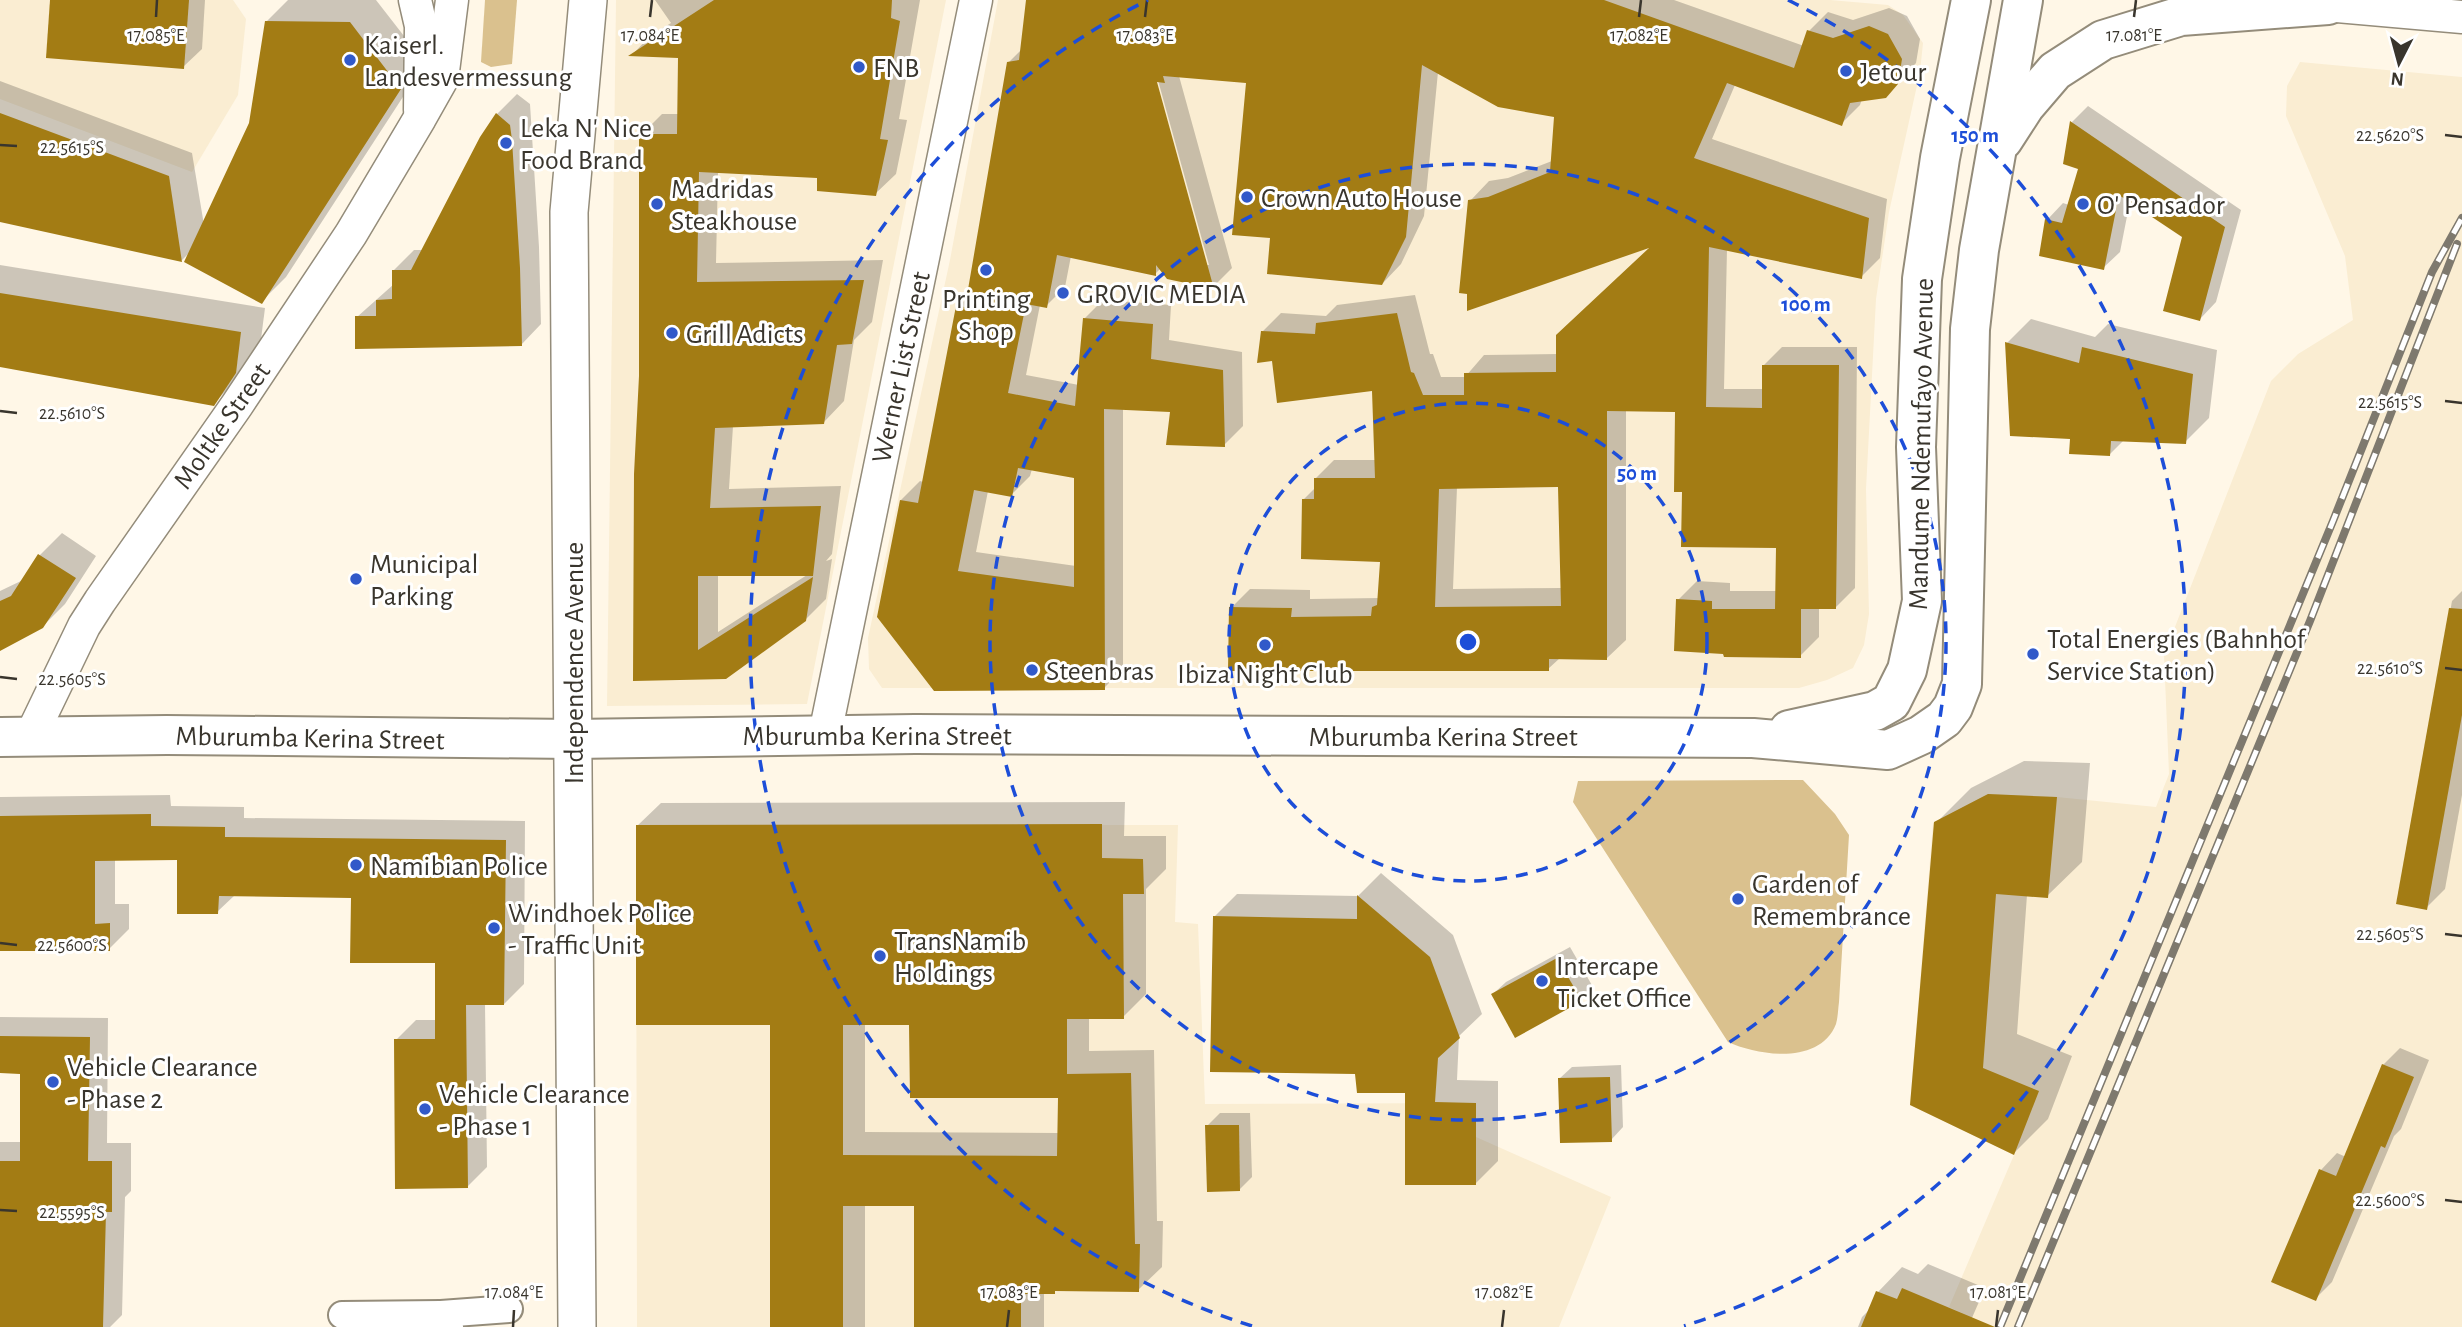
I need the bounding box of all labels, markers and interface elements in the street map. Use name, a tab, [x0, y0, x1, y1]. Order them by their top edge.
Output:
text: 17.085°E	[127, 27, 185, 45]
text: 17.084°E	[621, 27, 680, 45]
text: 17.083°E	[1116, 27, 1174, 45]
text: 17.082°E	[1610, 27, 1668, 45]
text: 17.081°E	[2106, 27, 2162, 45]
north arrow	[2364, 28, 2434, 98]
place label: Kaiserl. Landesvermessung	[364, 32, 572, 92]
marker: Kaiserl. Landesvermessung	[342, 52, 358, 68]
place label: FNB	[873, 55, 919, 83]
marker: FNB	[851, 59, 867, 75]
place label: Jetour	[1860, 59, 1926, 87]
marker: Jetour	[1838, 63, 1854, 79]
text: N	[2390, 68, 2405, 89]
place label: Leka N' Nice Food Brand	[520, 115, 652, 175]
text: 150 m	[1951, 125, 1999, 146]
text: 22.5620°S	[2356, 127, 2424, 145]
marker: Leka N' Nice Food Brand	[498, 135, 514, 151]
text: 22.5615°S	[40, 139, 104, 157]
place label: Madridas Steakhouse	[671, 176, 797, 236]
place label: Crown Auto House	[1261, 185, 1462, 213]
marker: Crown Auto House	[1239, 189, 1255, 205]
place label: O' Pensador	[2097, 192, 2225, 220]
marker: Madridas Steakhouse	[649, 196, 665, 212]
marker: O' Pensador	[2075, 196, 2091, 212]
marker: Printing Shop	[978, 262, 994, 278]
street label: Werner List Street	[868, 269, 936, 466]
street label: Mandume Ndemufayo Avenue	[1905, 278, 1939, 610]
place label: GROVIC MEDIA	[1077, 281, 1246, 309]
marker: GROVIC MEDIA	[1055, 285, 1071, 301]
place label: Printing Shop	[942, 286, 1030, 346]
text: 100 m	[1781, 294, 1831, 315]
place label: Grill Adicts	[686, 321, 804, 349]
marker: Grill Adicts	[664, 325, 680, 341]
street label: Moltke Street	[169, 358, 276, 494]
text: 22.5615°S	[2358, 394, 2422, 412]
text: 22.5610°S	[39, 405, 105, 423]
text: 50 m	[1617, 463, 1657, 484]
street label: Independence Avenue	[561, 542, 589, 784]
place label: Municipal Parking	[370, 551, 478, 611]
marker: Municipal Parking	[348, 571, 364, 587]
place label: Total Energies (Bahnhof Service Station)	[2047, 626, 2306, 686]
centre of rings	[1456, 630, 1480, 654]
marker: Ibiza Night Club	[1257, 637, 1273, 653]
marker: Total Energies (Bahnhof Service Station)	[2025, 646, 2041, 662]
place label: Steenbras	[1046, 658, 1154, 686]
text: 22.5610°S	[2357, 660, 2423, 678]
place label: Ibiza Night Club	[1177, 661, 1353, 689]
marker: Steenbras	[1024, 662, 1040, 678]
text: 22.5605°S	[38, 671, 106, 689]
street label: Mburumba Kerina Street	[175, 723, 445, 755]
street label: Mburumba Kerina Street	[742, 723, 1012, 751]
street label: Mburumba Kerina Street	[1308, 724, 1578, 752]
place label: Namibian Police	[370, 853, 548, 881]
marker: Namibian Police	[348, 857, 364, 873]
place label: Garden of Remembrance	[1752, 871, 1911, 931]
marker: Garden of Remembrance	[1730, 891, 1746, 907]
place label: Windhoek Police - Traffic Unit	[508, 900, 692, 960]
marker: Windhoek Police - Traffic Unit	[486, 920, 502, 936]
text: 22.5605°S	[2356, 926, 2424, 944]
place label: TransNamib Holdings	[894, 928, 1026, 988]
text: 22.5600°S	[37, 937, 107, 955]
marker: TransNamib Holdings	[872, 948, 888, 964]
place label: Intercape Ticket Office	[1556, 953, 1692, 1013]
marker: Intercape Ticket Office	[1534, 973, 1550, 989]
place label: Vehicle Clearance - Phase 2	[67, 1054, 258, 1114]
marker: Vehicle Clearance - Phase 2	[45, 1074, 61, 1090]
place label: Vehicle Clearance - Phase 1	[439, 1081, 630, 1141]
marker: Vehicle Clearance - Phase 1	[417, 1101, 433, 1117]
text: 22.5600°S	[2355, 1192, 2425, 1210]
text: 22.5595°S	[39, 1204, 105, 1222]
text: 17.084°E	[485, 1284, 544, 1302]
text: 17.083°E	[980, 1284, 1038, 1302]
text: 17.082°E	[1475, 1284, 1533, 1302]
text: 17.081°E	[1970, 1284, 2026, 1302]

